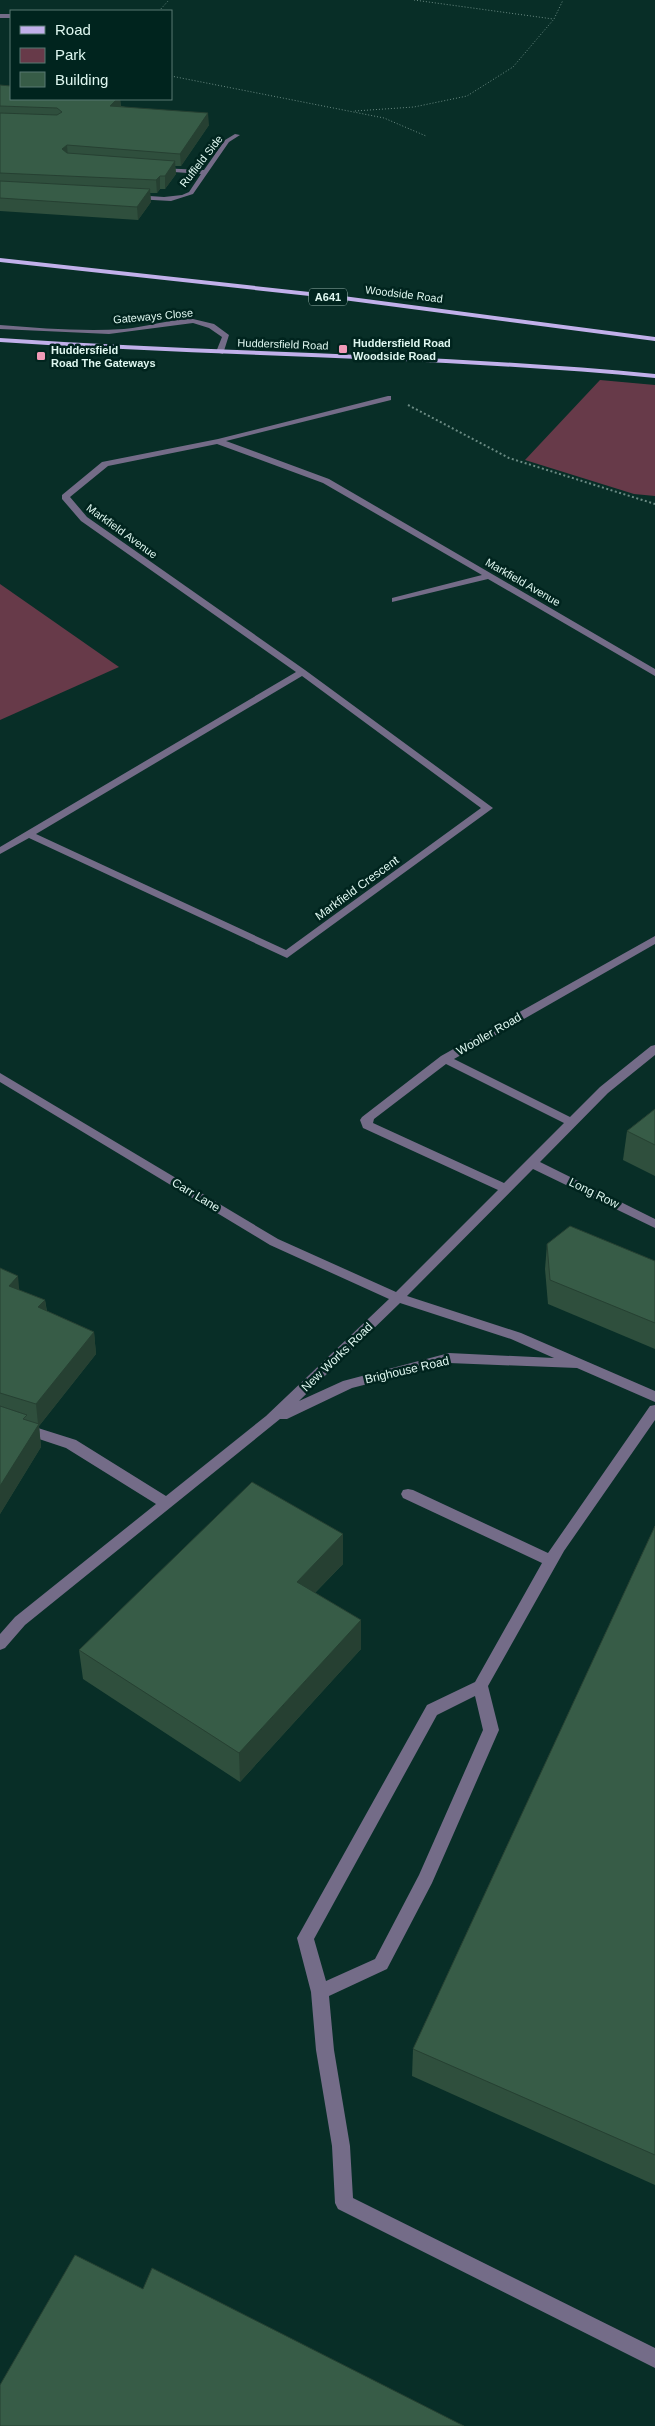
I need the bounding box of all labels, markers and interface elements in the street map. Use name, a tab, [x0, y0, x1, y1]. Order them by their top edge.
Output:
legend	[10, 10, 172, 100]
text: Road	[55, 21, 91, 38]
text: Park	[55, 46, 86, 63]
text: Building	[55, 71, 108, 88]
street label: Ruffield Side	[177, 133, 225, 189]
street label: Woodside Road	[365, 283, 443, 305]
road number: A641	[309, 288, 347, 306]
street label: Gateways Close	[113, 307, 193, 325]
street label: Huddersfield Road	[237, 336, 329, 352]
place label: Huddersfield Road Woodside Road	[353, 337, 451, 362]
marker: Huddersfield Road Woodside Road	[337, 343, 349, 355]
place label: Huddersfield Road The Gateways	[51, 344, 156, 369]
marker: Huddersfield Road The Gateways	[35, 350, 47, 362]
street label: Markfield Avenue	[84, 501, 160, 561]
street label: Markfield Avenue	[484, 556, 562, 608]
street label: Markfield Crescent	[312, 853, 402, 923]
street label: Wooller Road	[454, 1010, 524, 1058]
street label: Carr Lane	[170, 1175, 223, 1215]
street label: Long Row	[567, 1175, 622, 1211]
street label: New Works Road	[299, 1320, 375, 1394]
street label: Brighouse Road	[363, 1353, 451, 1387]

